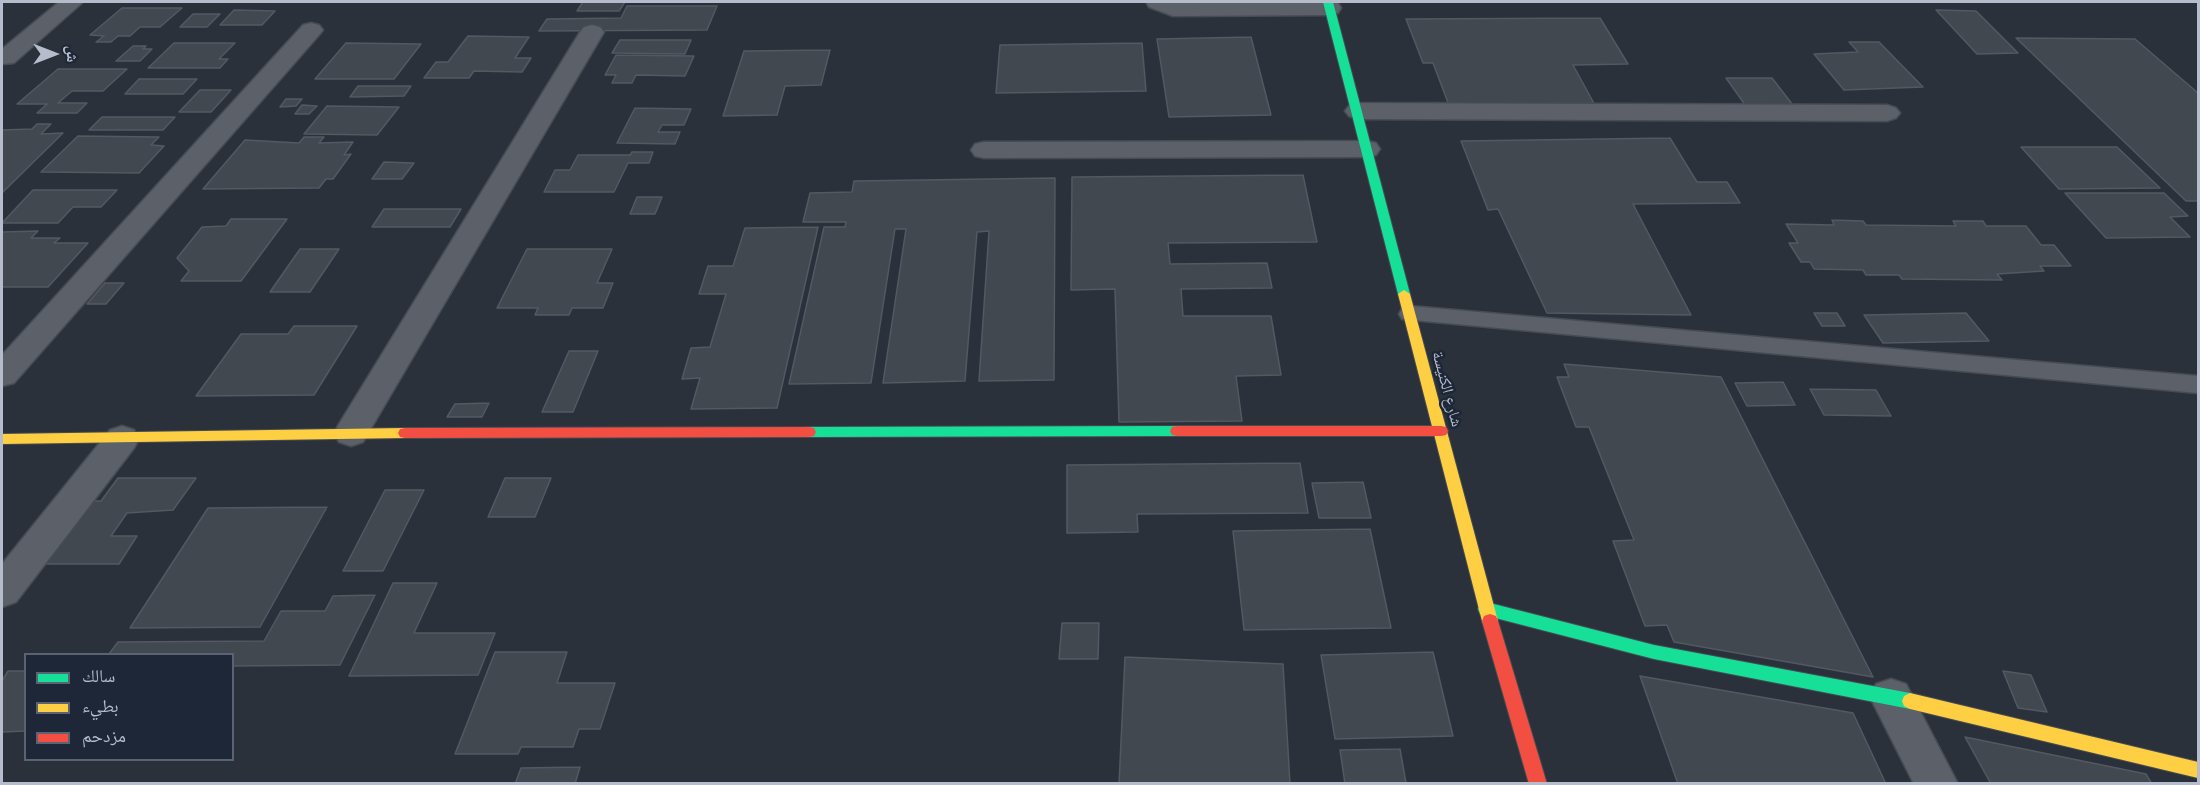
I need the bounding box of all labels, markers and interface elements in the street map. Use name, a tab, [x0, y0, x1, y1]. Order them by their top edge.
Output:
north arrow	[24, 24, 84, 84]
text: ش	[63, 46, 82, 62]
street label: شارع الكنيسة	[1428, 349, 1466, 429]
legend	[24, 653, 234, 761]
text: سالك	[82, 665, 115, 686]
text: بطيء	[82, 695, 119, 716]
text: مزدحم	[82, 725, 126, 746]

